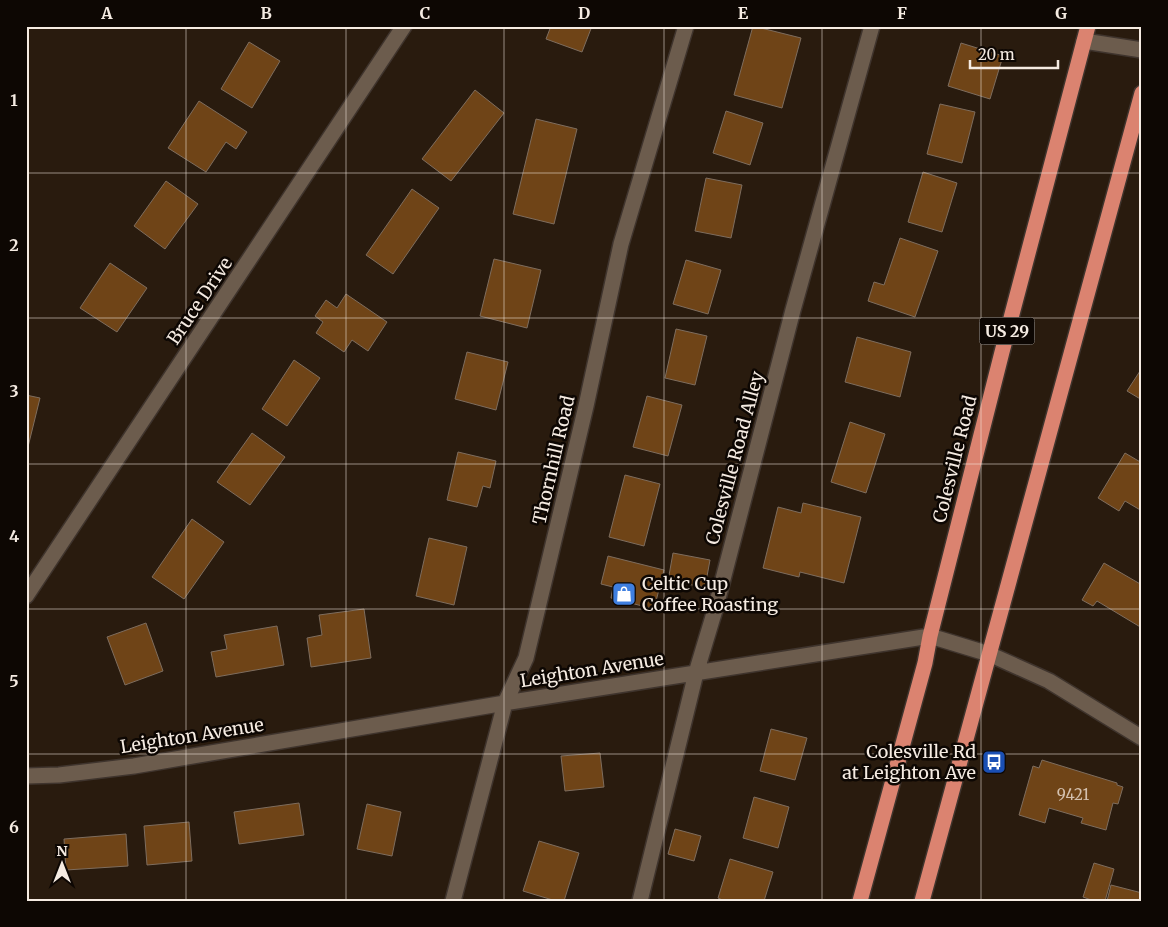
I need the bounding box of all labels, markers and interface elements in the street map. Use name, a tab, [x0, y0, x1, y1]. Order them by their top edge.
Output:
text: A	[100, 3, 113, 23]
text: B	[260, 3, 272, 23]
text: C	[420, 3, 430, 23]
text: D	[578, 3, 590, 23]
text: E	[738, 3, 749, 23]
text: F	[897, 3, 907, 23]
text: G	[1055, 3, 1067, 23]
scale bar	[970, 38, 1058, 70]
text: 20 m	[978, 45, 1015, 64]
text: 1	[10, 90, 18, 110]
text: 2	[9, 235, 19, 255]
street label: Bruce Drive	[162, 253, 237, 349]
road number: US 29	[980, 318, 1034, 344]
street label: Colesville Road Alley	[700, 368, 769, 547]
text: 3	[9, 381, 19, 401]
street label: Thornhill Road	[527, 393, 580, 527]
street label: Colesville Road	[928, 393, 981, 525]
text: 4	[9, 526, 19, 546]
place label: Celtic Cup Coffee Roasting	[642, 572, 778, 616]
shop icon: Celtic Cup Coffee Roasting	[611, 581, 637, 607]
street label: Leighton Avenue	[518, 647, 665, 692]
text: 5	[9, 671, 19, 691]
street label: Leighton Avenue	[118, 713, 265, 758]
place label: Colesville Rd at Leighton Ave	[842, 740, 976, 784]
bus stop icon: Colesville Rd at Leighton Ave	[981, 749, 1007, 775]
house number: 9421	[1057, 785, 1089, 804]
text: 6	[9, 817, 19, 837]
north arrow	[38, 840, 88, 890]
text: N	[56, 842, 68, 860]

